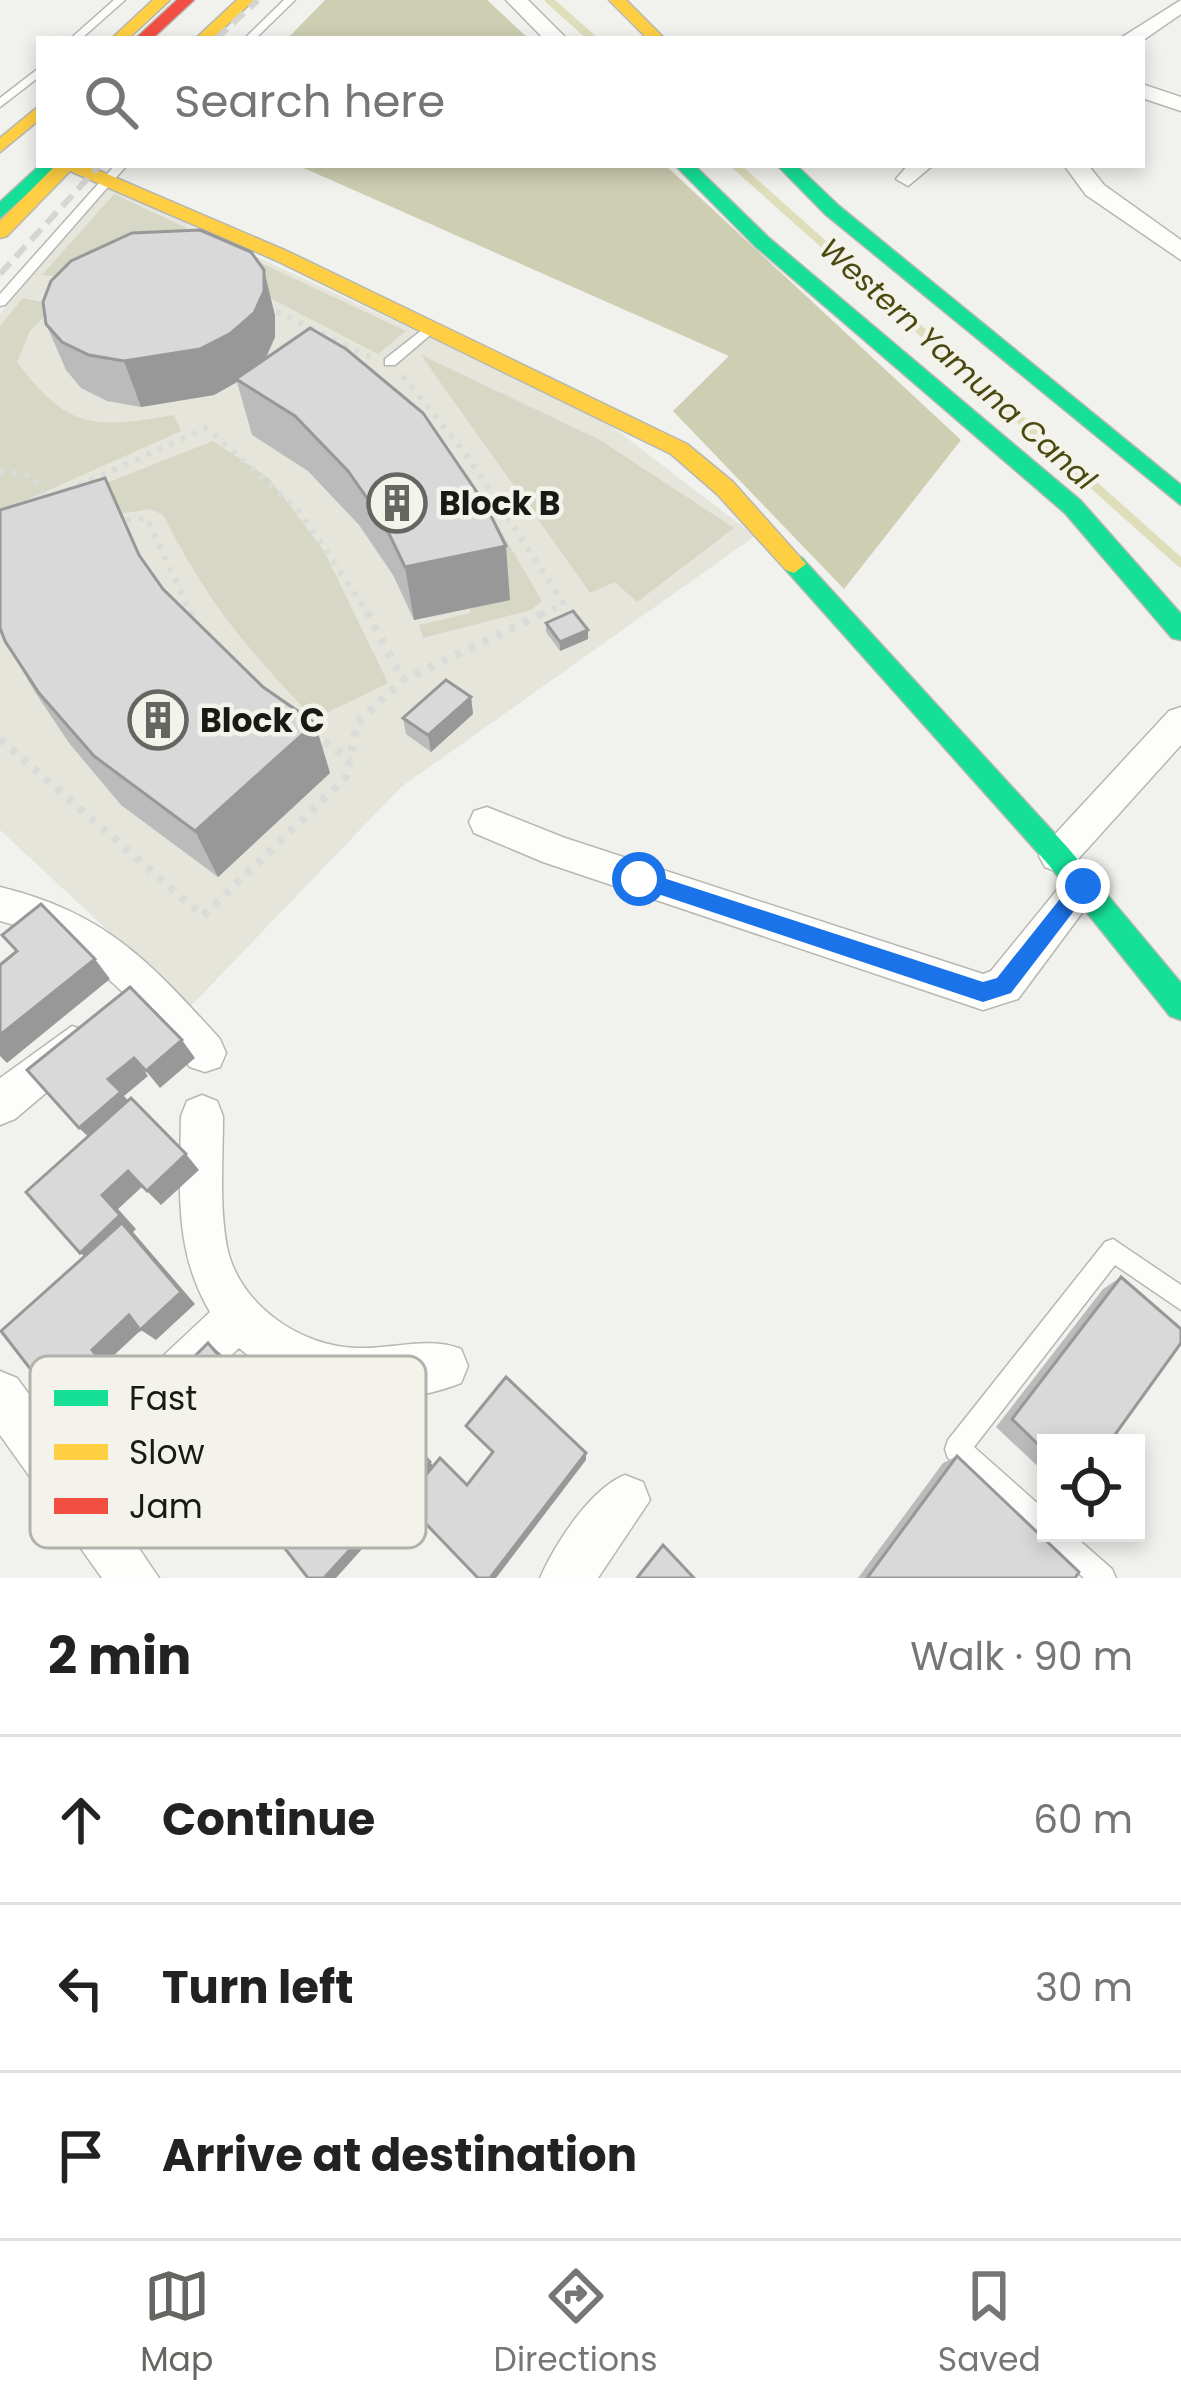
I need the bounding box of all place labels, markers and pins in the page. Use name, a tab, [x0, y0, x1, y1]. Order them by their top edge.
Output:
building icon: Block B	[366, 472, 428, 534]
place label: Block B	[439, 480, 561, 527]
building icon: Block C	[127, 689, 189, 751]
place label: Block C	[200, 697, 325, 744]

